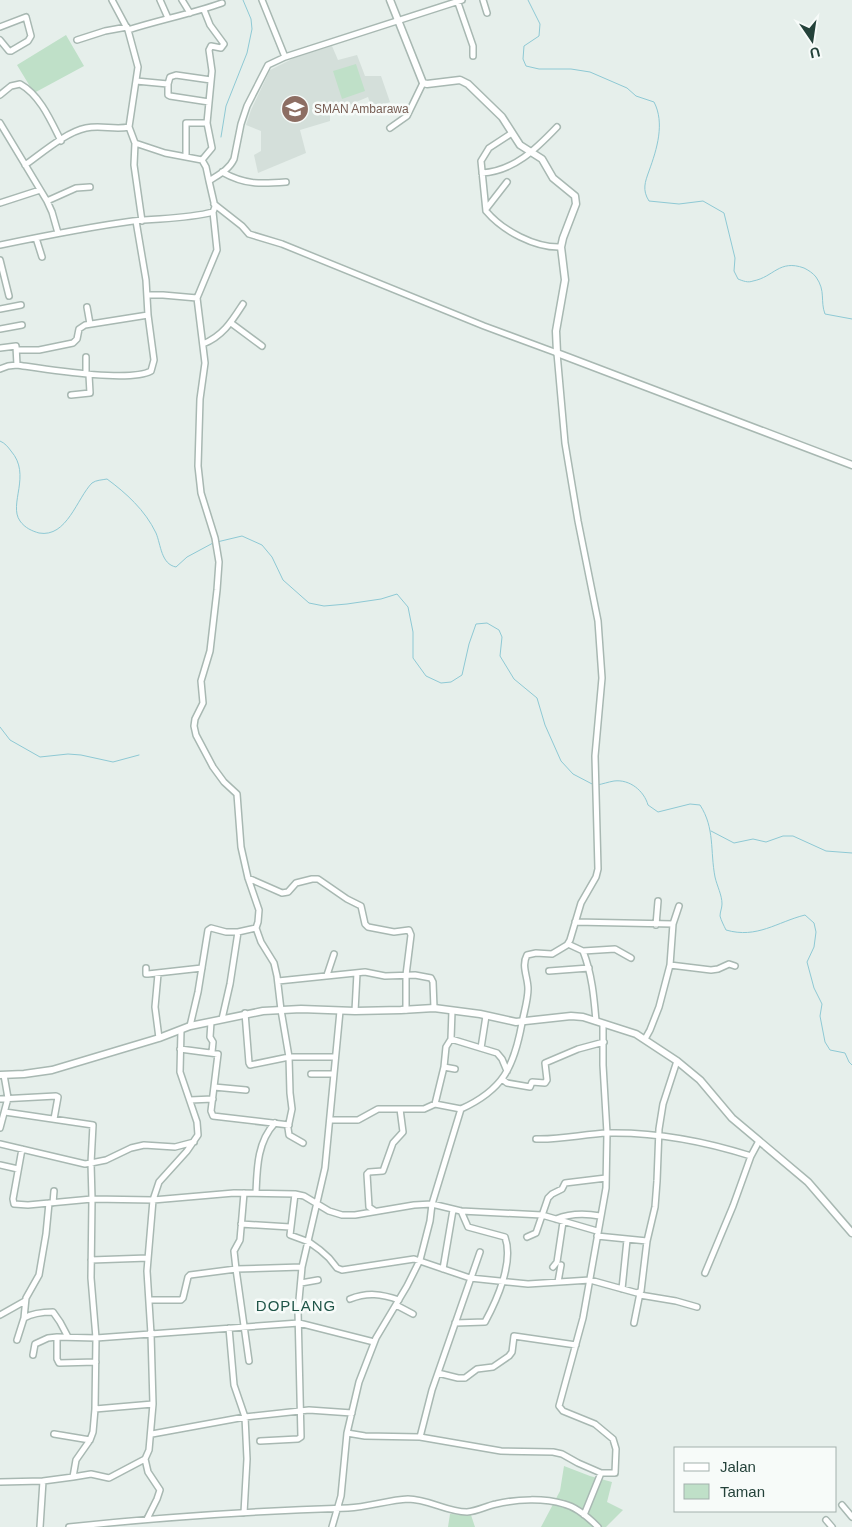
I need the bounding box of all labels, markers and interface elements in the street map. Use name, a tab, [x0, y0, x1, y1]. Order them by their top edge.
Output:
north arrow	[787, 15, 837, 65]
text: U	[808, 44, 822, 62]
school or university icon: SMAN Ambarawa	[280, 94, 310, 124]
place label: SMAN Ambarawa	[314, 102, 409, 116]
district label: DOPLANG	[256, 1297, 336, 1314]
legend	[674, 1447, 837, 1512]
text: Jalan	[720, 1458, 756, 1475]
text: Taman	[720, 1483, 765, 1500]

